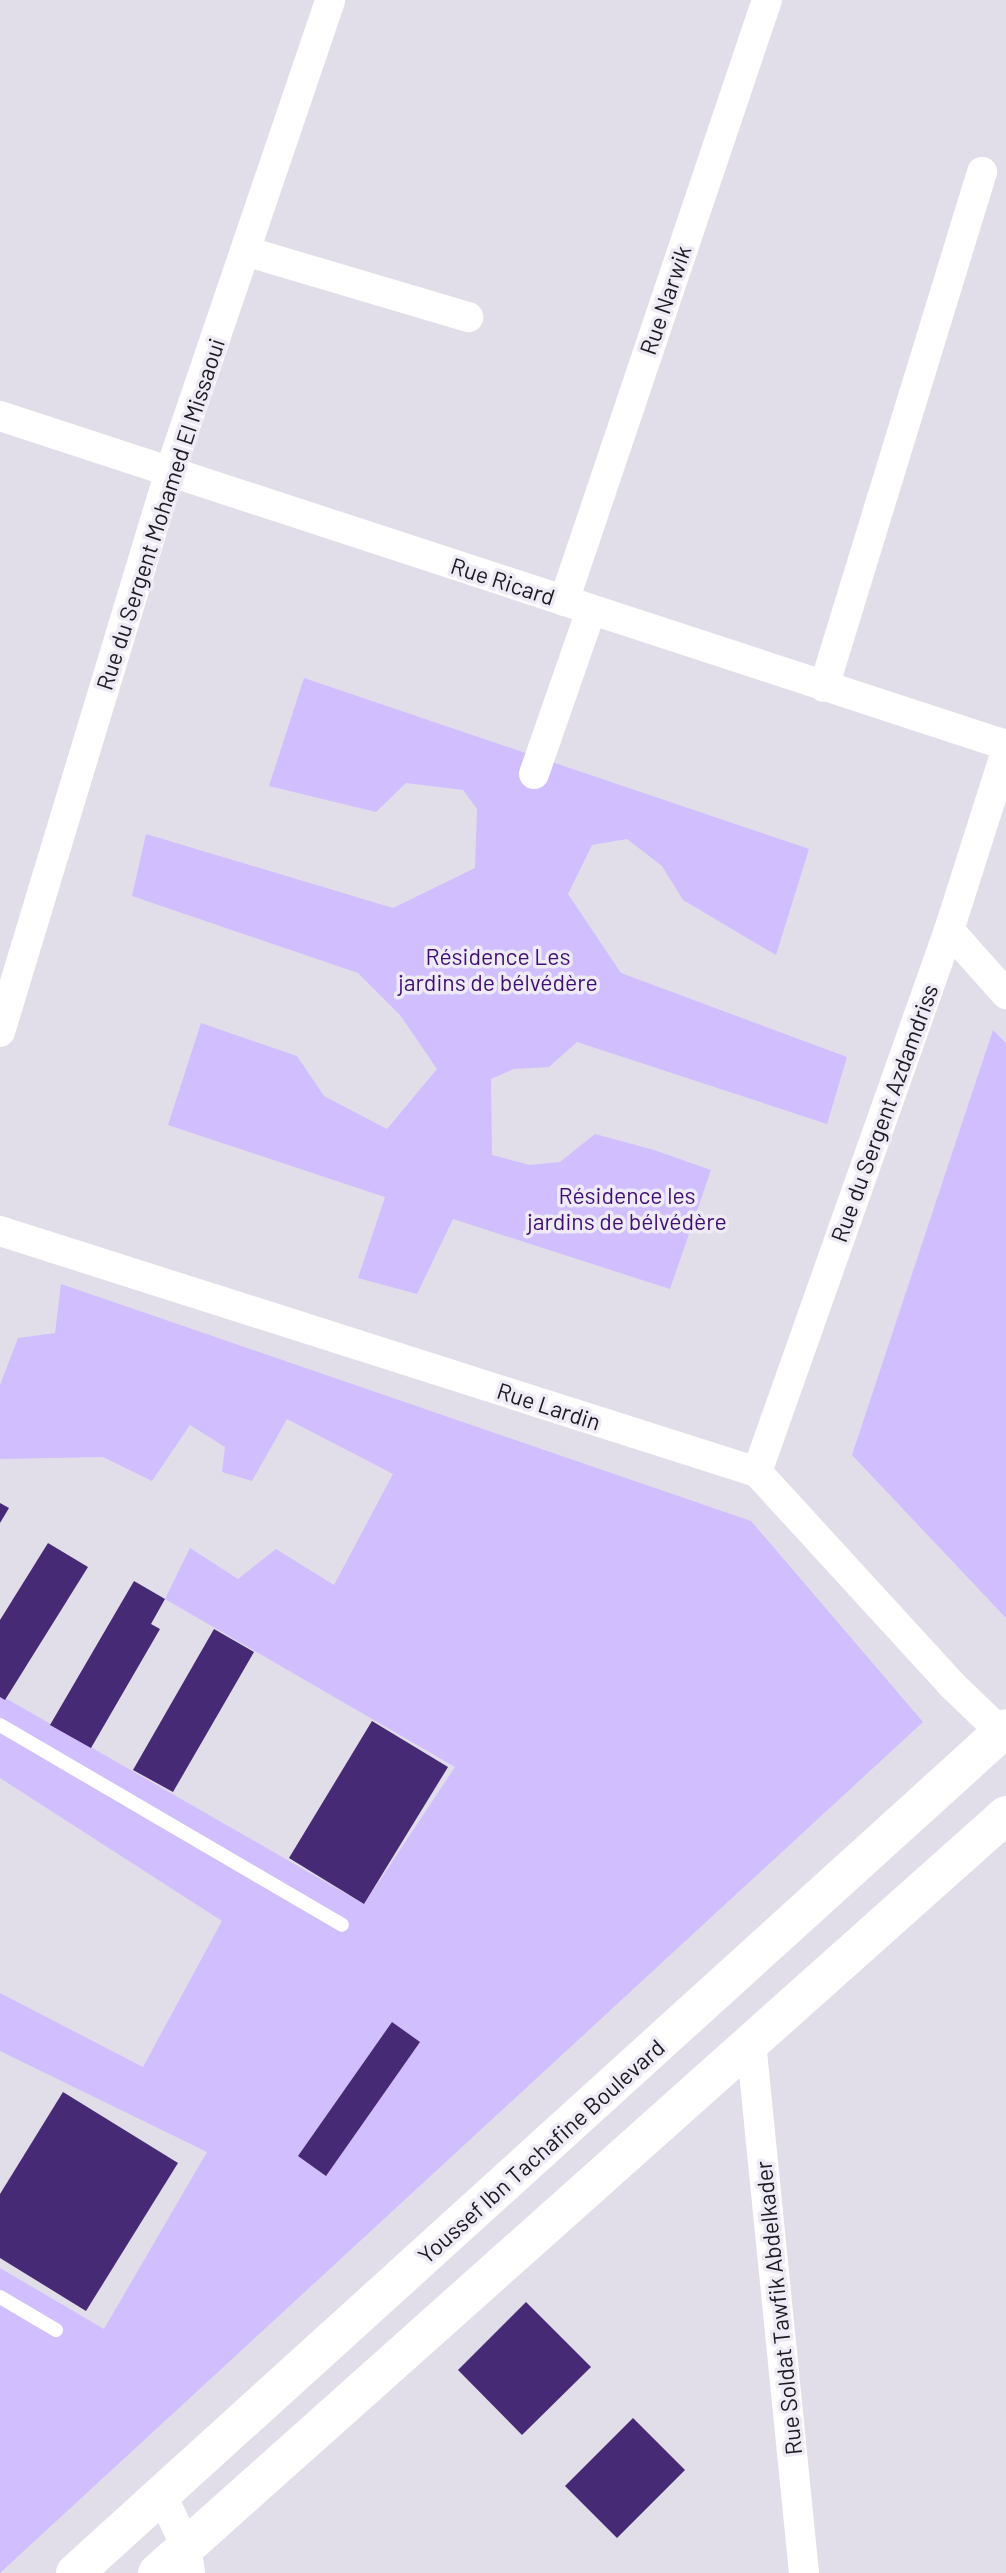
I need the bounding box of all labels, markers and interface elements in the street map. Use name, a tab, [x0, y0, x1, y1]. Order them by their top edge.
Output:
street label: Rue Narwik	[633, 242, 697, 358]
street label: Rue du Sergent Mohamed El Missaoui	[90, 335, 230, 693]
street label: Rue Ricard	[448, 551, 558, 611]
park label: Résidence Les jardins de bélvédère	[398, 942, 598, 996]
street label: Rue du Sergent Azdamdriss	[824, 980, 944, 1246]
park label: Résidence les jardins de bélvédère	[527, 1181, 727, 1235]
street label: Rue Lardin	[494, 1376, 604, 1436]
street label: Youssef Ibn Tachafine Boulevard	[412, 2033, 670, 2269]
street label: Rue Soldat Tawfik Abdelkader	[749, 2160, 807, 2456]

